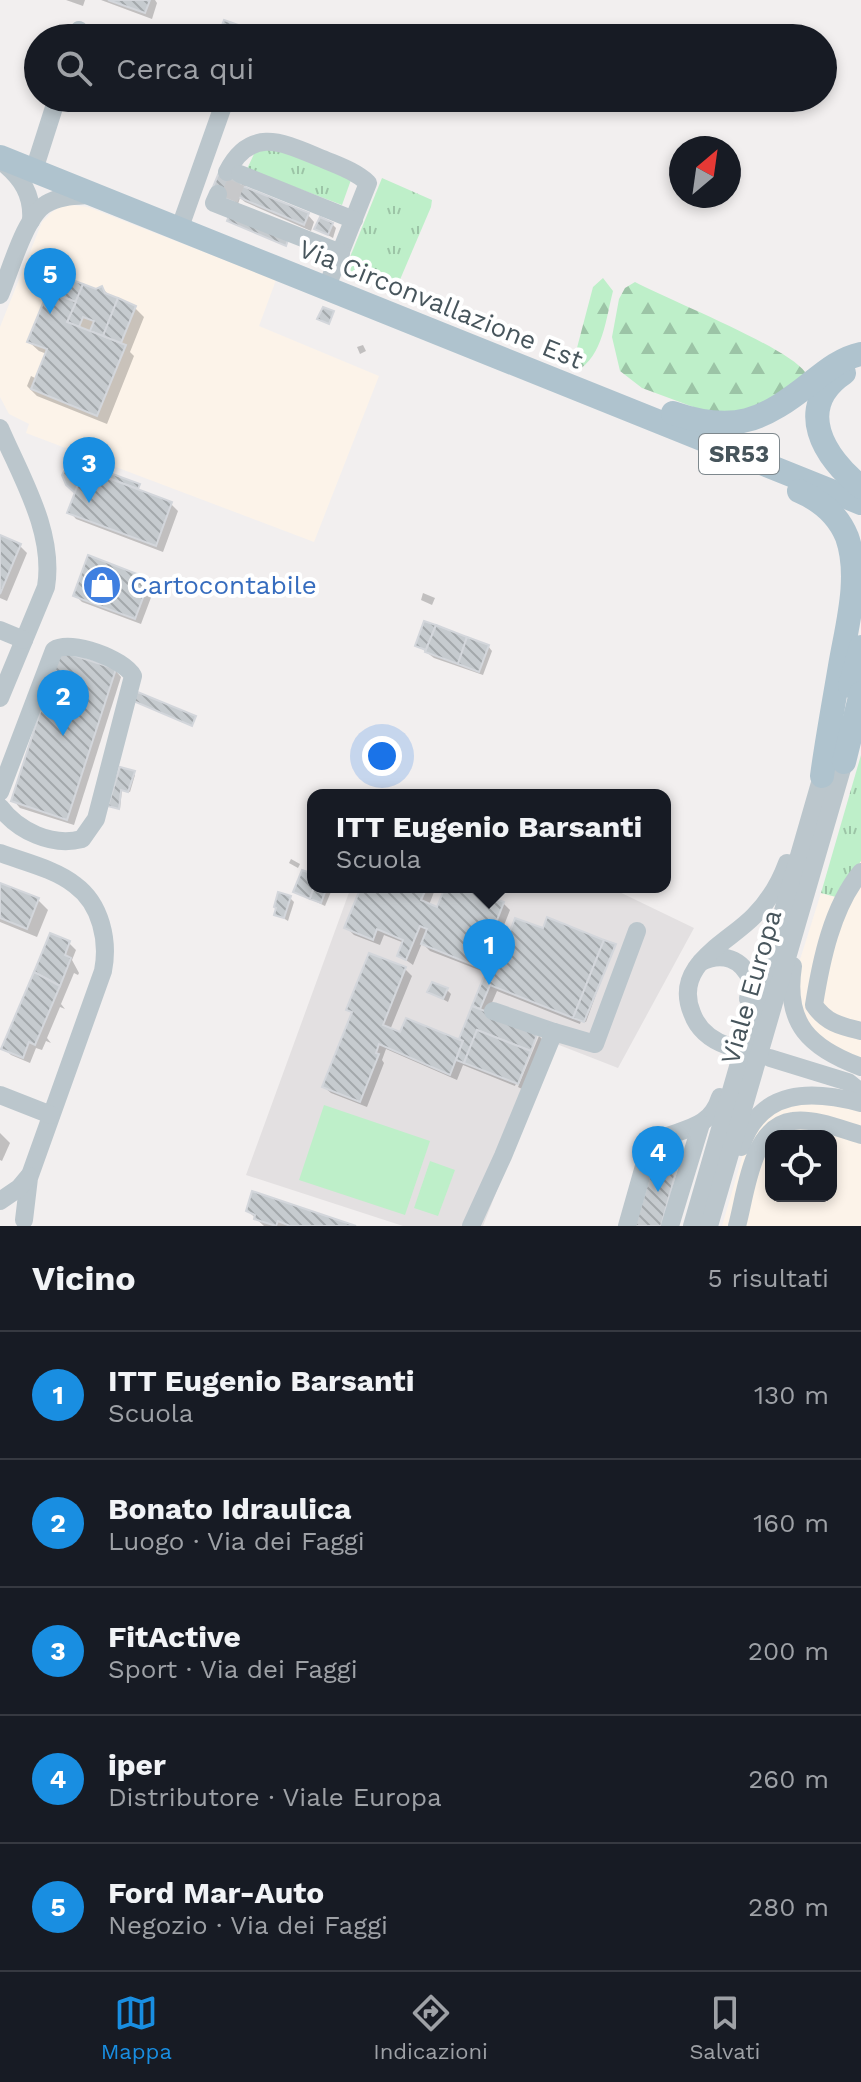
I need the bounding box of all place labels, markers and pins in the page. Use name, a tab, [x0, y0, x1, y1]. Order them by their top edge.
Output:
pin: 5	[24, 248, 76, 314]
pin: 3	[63, 437, 115, 503]
shop icon: Cartocontabile	[81, 564, 123, 606]
place label: Cartocontabile	[130, 570, 317, 600]
pin: 2	[37, 670, 89, 736]
pin: 1	[463, 919, 515, 985]
pin: 4	[632, 1126, 684, 1192]

